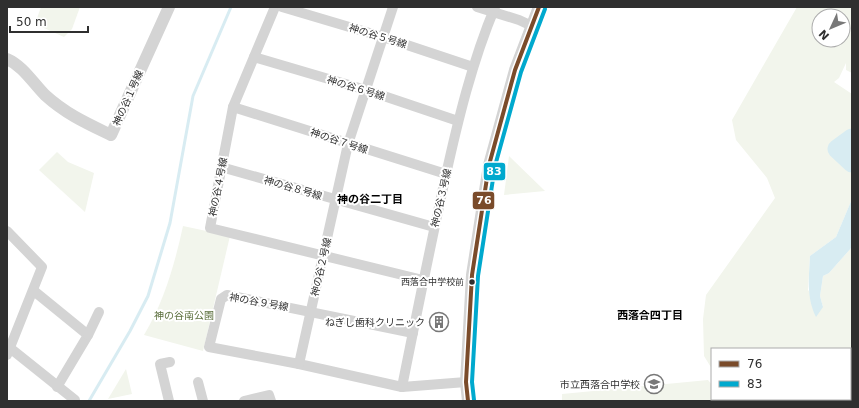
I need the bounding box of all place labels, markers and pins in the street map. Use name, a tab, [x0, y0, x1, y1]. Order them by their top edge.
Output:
place label: 西落合中学校前	[401, 277, 464, 287]
marker: 西落合中学校前	[467, 277, 477, 287]
building icon: ねぎし歯科クリニック	[428, 311, 450, 333]
place label: ねぎし歯科クリニック	[325, 317, 425, 328]
school or university icon: 市立西落合中学校	[643, 373, 665, 395]
place label: 市立西落合中学校	[560, 379, 640, 390]

